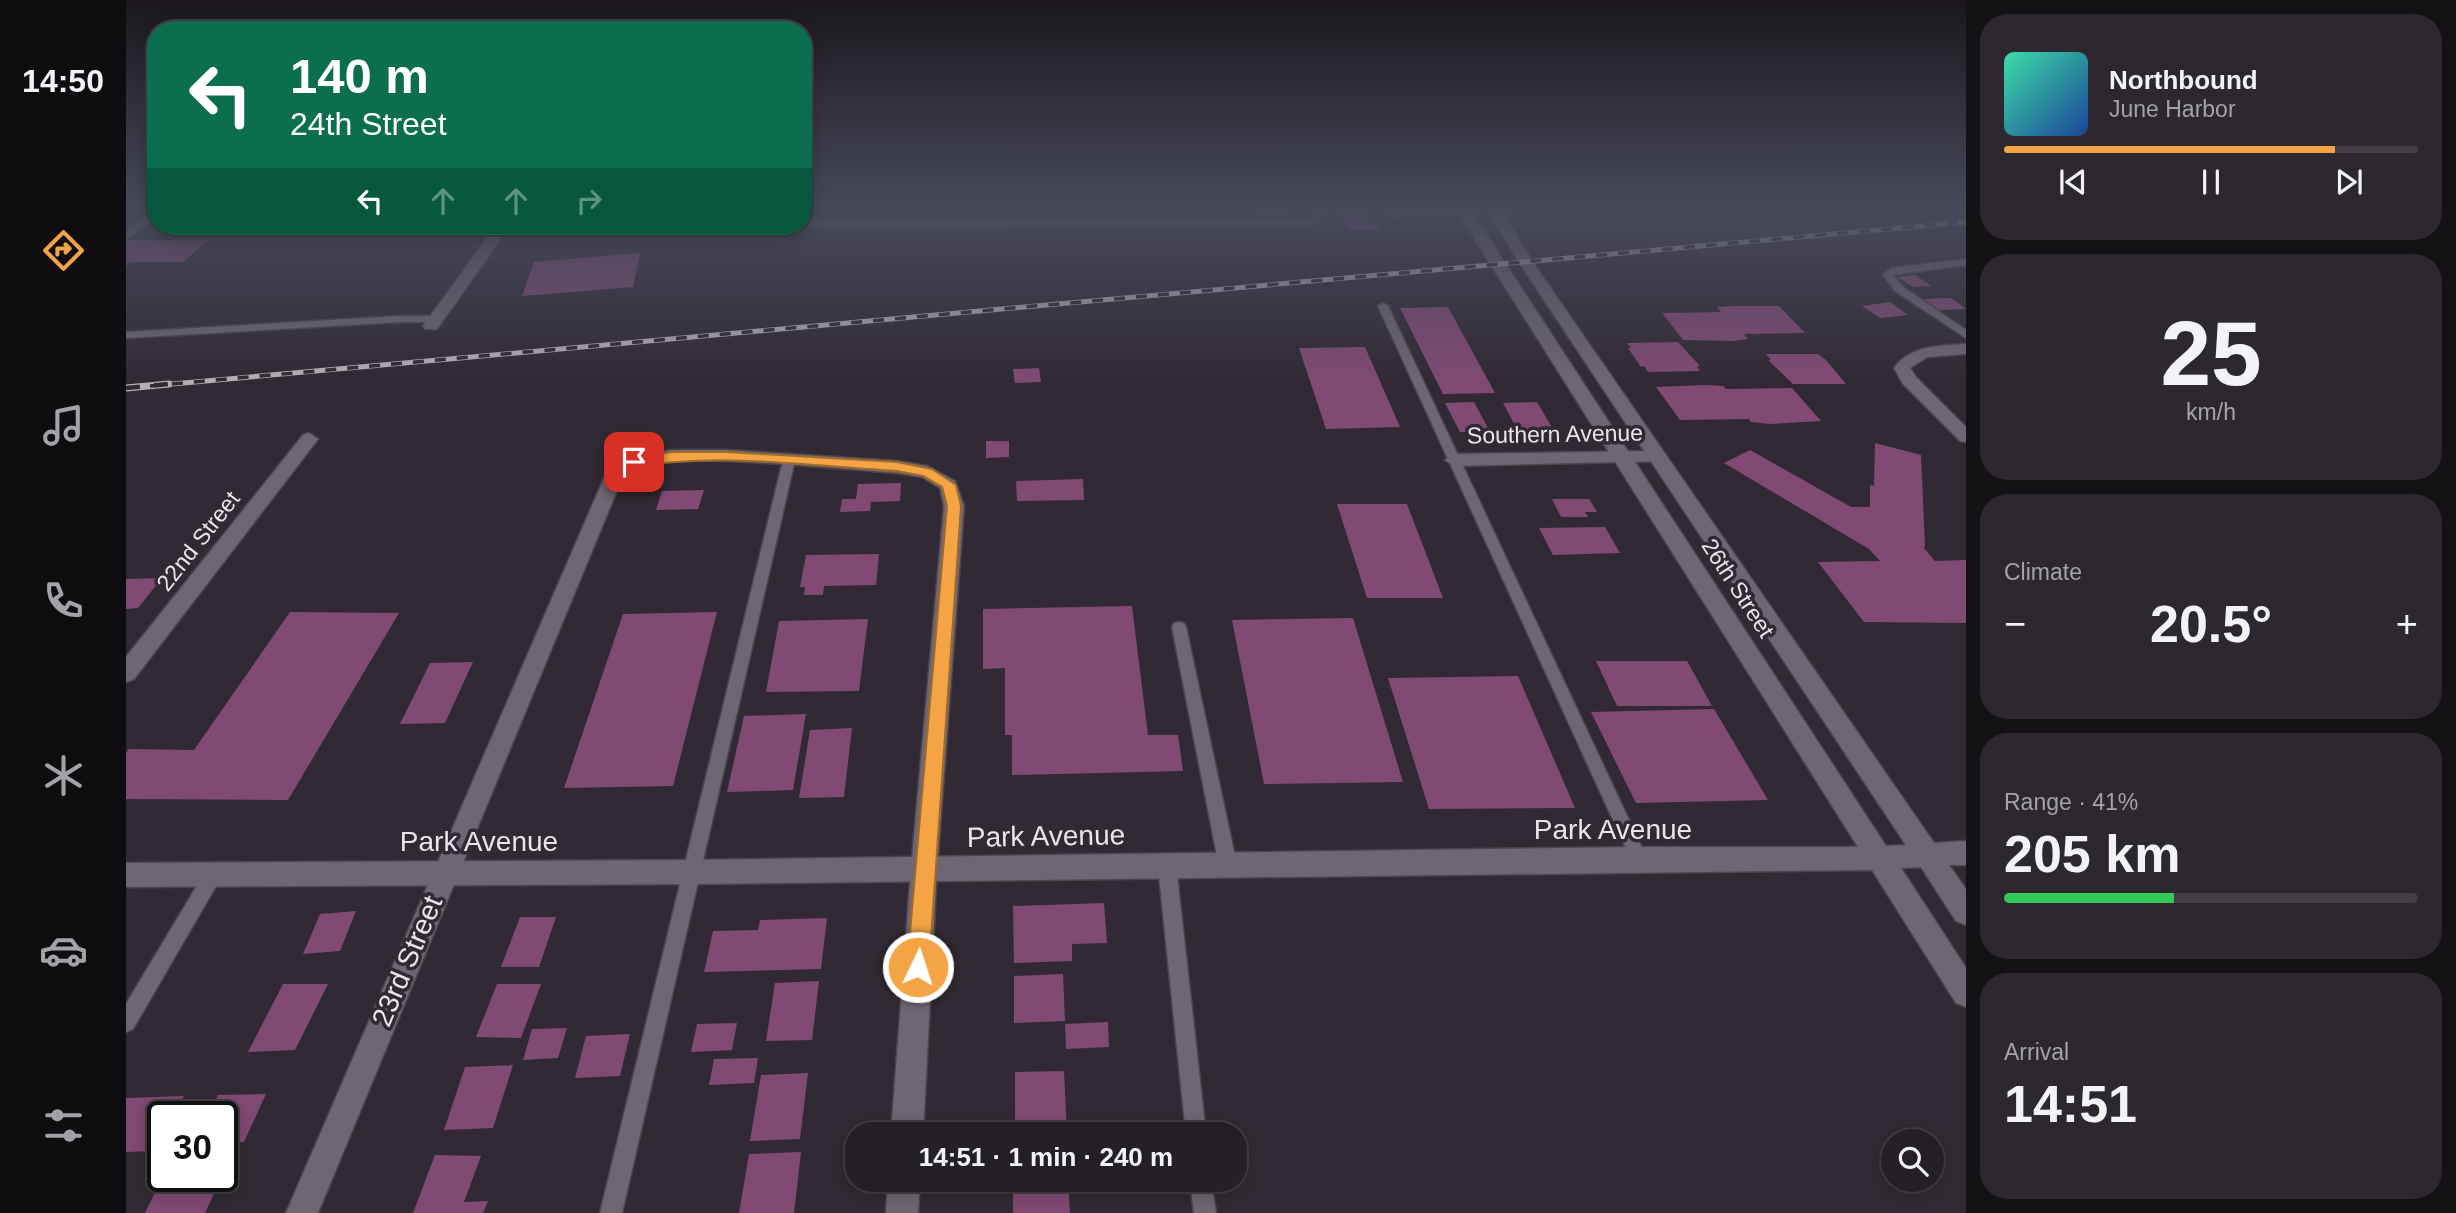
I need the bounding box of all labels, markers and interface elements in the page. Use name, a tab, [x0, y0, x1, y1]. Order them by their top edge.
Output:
icon: left	[175, 49, 266, 140]
text: 140 m	[290, 49, 429, 103]
text: 14:50	[22, 63, 104, 99]
text: Northbound	[2109, 65, 2258, 95]
text: June Harbor	[2109, 96, 2236, 122]
text: 24th Street	[290, 106, 447, 142]
icon: previous	[2054, 163, 2092, 201]
icon: pause	[2192, 163, 2230, 201]
icon: next	[2330, 163, 2368, 201]
icon: left	[351, 182, 389, 220]
icon: ahead	[424, 182, 462, 220]
icon: ahead	[497, 182, 535, 220]
icon: right	[570, 182, 608, 220]
icon: directions	[39, 226, 88, 275]
text: 25	[2160, 303, 2262, 404]
text: km/h	[2186, 399, 2236, 425]
icon: music	[39, 401, 88, 450]
street label: Southern Avenue	[1467, 419, 1643, 449]
pin	[604, 432, 664, 492]
icon: arrive	[615, 443, 653, 481]
street label: 22nd Street	[151, 486, 245, 596]
street label: 26th Street	[1696, 534, 1780, 643]
text: Climate	[2004, 559, 2082, 585]
icon: phone	[39, 576, 88, 625]
text: 20.5°	[2150, 595, 2272, 653]
text: −	[2004, 603, 2026, 645]
text: +	[2396, 603, 2418, 645]
icon: climate	[39, 751, 88, 800]
text: Range · 41%	[2004, 789, 2138, 815]
street label: Park Avenue	[1534, 814, 1692, 845]
street label: Park Avenue	[967, 819, 1125, 853]
text: 205 km	[2004, 825, 2180, 883]
street label: Park Avenue	[400, 826, 558, 857]
street label: 23rd Street	[366, 891, 448, 1031]
icon: car	[39, 926, 88, 975]
position arrow	[881, 930, 955, 1004]
text: Arrival	[2004, 1039, 2069, 1065]
text: 14:51	[2004, 1075, 2137, 1133]
icon: filters	[39, 1101, 88, 1150]
speed limit sign: 30	[147, 1101, 238, 1192]
map controls	[1881, 1129, 1944, 1192]
button: search	[1881, 1129, 1944, 1192]
text: 14:51 · 1 min · 240 m	[919, 1142, 1173, 1172]

